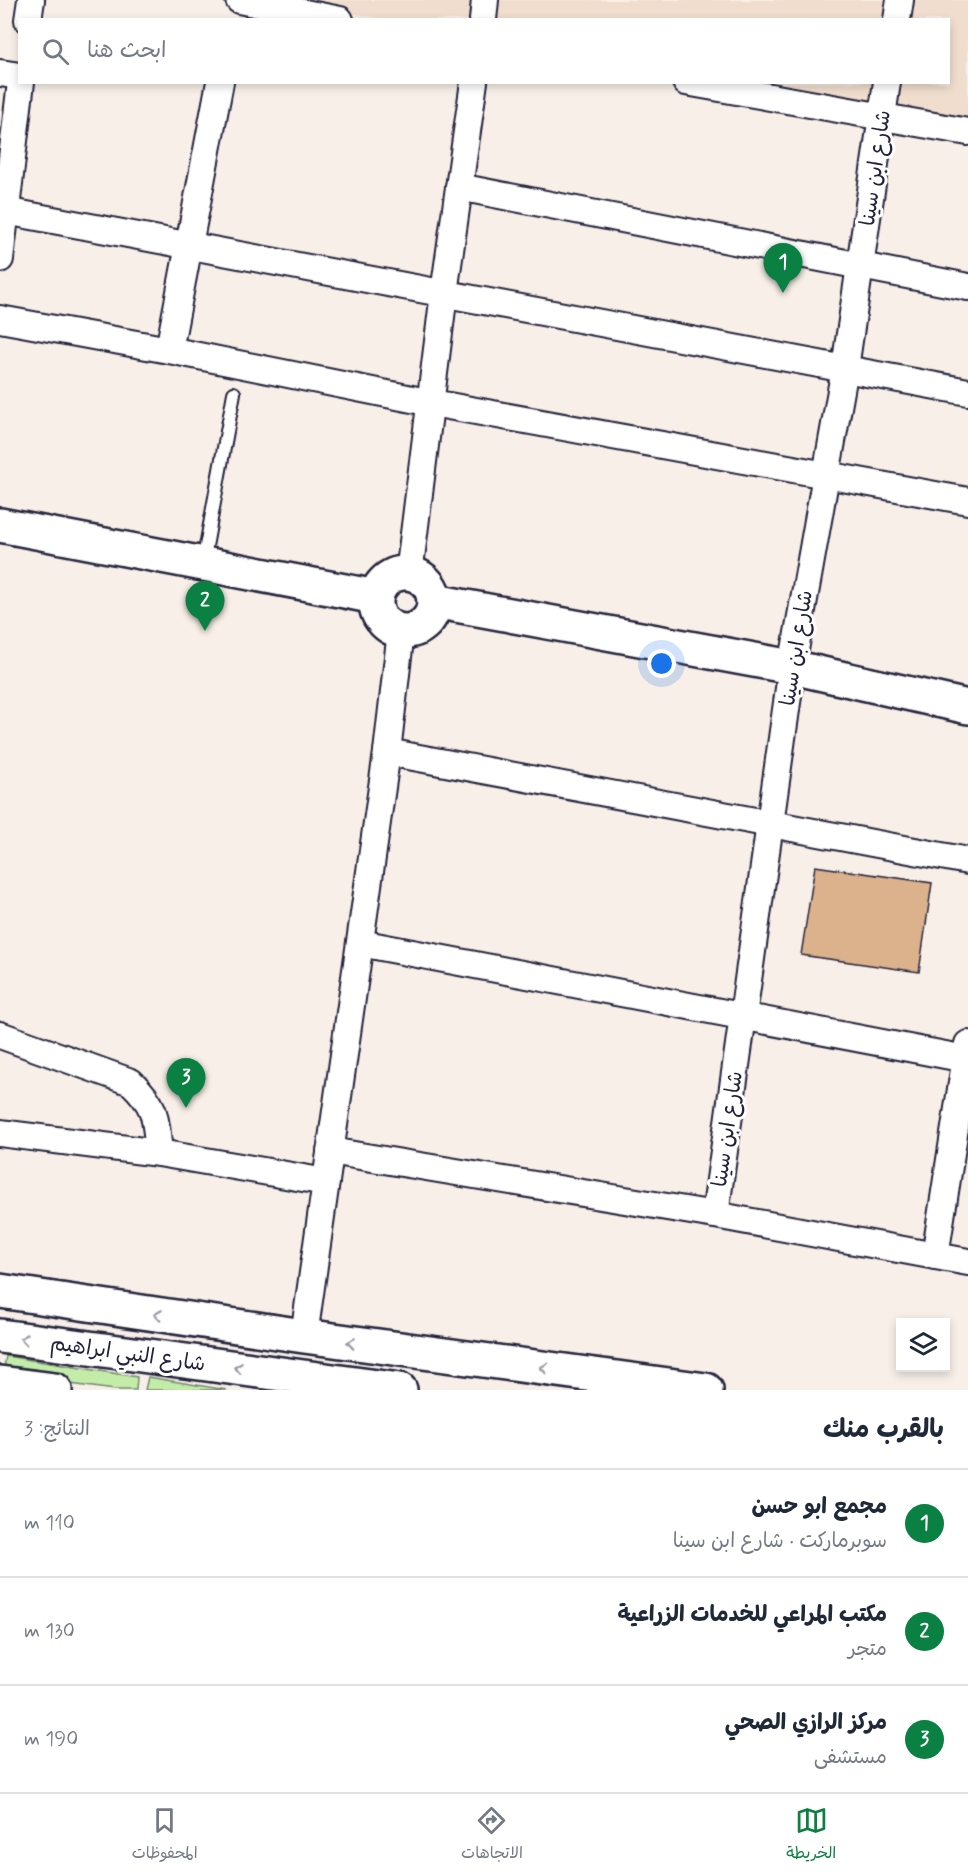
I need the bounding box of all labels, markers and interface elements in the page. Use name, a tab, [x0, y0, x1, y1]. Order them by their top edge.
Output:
search box	[18, 18, 950, 84]
icon: search	[39, 35, 72, 68]
text: ابحث هنا	[87, 37, 167, 65]
street label: شارع ابن سينا	[854, 108, 898, 228]
pin: 1	[764, 244, 802, 293]
pin: 2	[186, 582, 224, 631]
street label: شارع ابن سينا	[774, 588, 820, 708]
your location	[647, 649, 676, 678]
pin: 3	[166, 1058, 206, 1108]
street label: شارع ابن سينا	[706, 1069, 750, 1189]
one-way arrow	[153, 1309, 162, 1321]
map controls	[896, 1318, 950, 1372]
button: layers	[896, 1318, 950, 1372]
street label: شارع النبي ابراهيم	[48, 1329, 207, 1383]
one-way arrow	[19, 1333, 28, 1345]
one-way arrow	[346, 1337, 355, 1349]
one-way arrow	[233, 1362, 242, 1375]
one-way arrow	[539, 1363, 548, 1375]
text: بالقرب منك	[823, 1413, 944, 1447]
text: النتائج: 3	[24, 1416, 90, 1443]
text: مجمع ابو حسن	[751, 1493, 887, 1521]
text: 110 m	[24, 1510, 75, 1537]
text: 1	[920, 1510, 929, 1537]
text: سوبرماركت · شارع ابن سينا	[673, 1528, 887, 1555]
text: مكتب المراعي للخدمات الزراعية	[618, 1601, 887, 1629]
text: 130 m	[24, 1618, 75, 1645]
text: 2	[920, 1618, 929, 1645]
text: متجر	[848, 1636, 887, 1663]
text: مركز الرازي الصحي	[725, 1709, 887, 1737]
text: 190 m	[24, 1726, 78, 1753]
text: 3	[920, 1726, 929, 1753]
text: مستشفى	[814, 1744, 887, 1771]
tab: المحفوظات	[132, 1804, 198, 1867]
tab: الاتجاهات	[461, 1804, 523, 1867]
tab: الخريطة	[786, 1804, 836, 1867]

